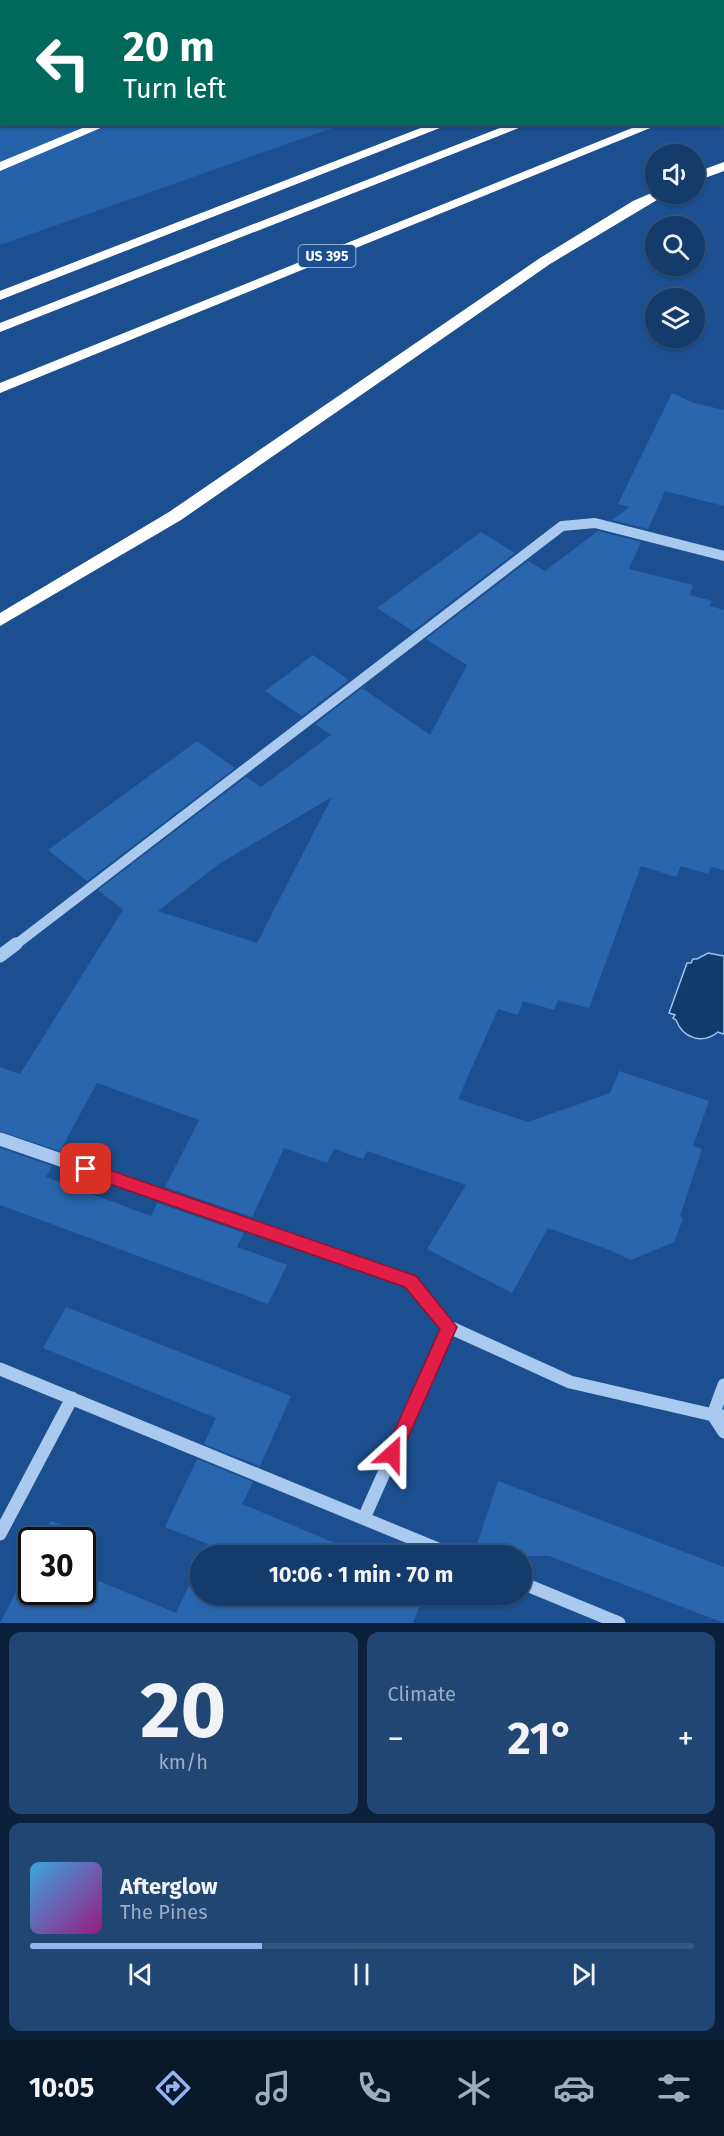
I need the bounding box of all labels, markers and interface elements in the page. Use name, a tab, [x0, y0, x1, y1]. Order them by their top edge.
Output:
text: 20 m	[123, 22, 215, 72]
icon: left	[24, 24, 102, 102]
text: Turn left	[123, 73, 226, 105]
map controls	[645, 144, 705, 348]
button: sound	[645, 144, 705, 204]
button: search	[645, 216, 705, 276]
road number: US 395	[298, 245, 356, 267]
button: layers	[645, 288, 705, 348]
pin	[60, 1143, 111, 1194]
icon: arrive	[69, 1152, 102, 1185]
position arrow	[360, 1422, 424, 1486]
speed limit sign: 30	[18, 1527, 96, 1605]
text: 10:06 · 1 min · 70 m	[269, 1561, 453, 1588]
text: 20	[140, 1664, 226, 1758]
text: Climate	[388, 1682, 456, 1706]
text: 21°	[507, 1712, 574, 1766]
text: −	[388, 1719, 404, 1759]
text: +	[678, 1719, 694, 1759]
text: km/h	[159, 1750, 208, 1774]
text: Afterglow	[120, 1873, 217, 1900]
text: The Pines	[120, 1900, 207, 1924]
icon: previous	[124, 1958, 157, 1991]
icon: pause	[345, 1958, 378, 1991]
icon: next	[567, 1958, 600, 1991]
icon: directions	[152, 2067, 194, 2109]
icon: music	[252, 2067, 294, 2109]
icon: phone	[353, 2067, 395, 2109]
icon: climate	[453, 2067, 495, 2109]
icon: car	[553, 2067, 595, 2109]
icon: filters	[653, 2067, 695, 2109]
text: 10:05	[29, 2072, 94, 2104]

